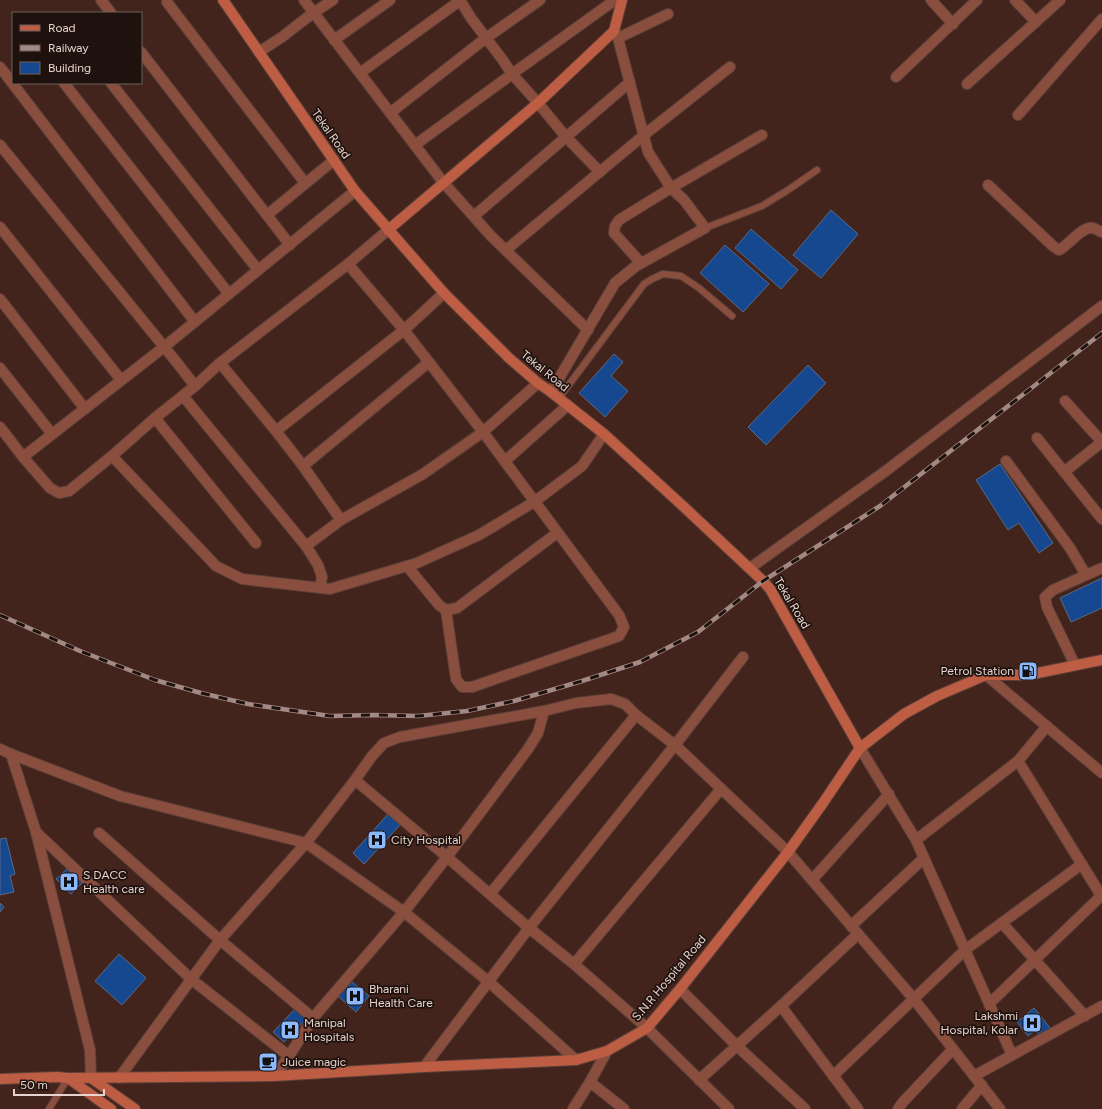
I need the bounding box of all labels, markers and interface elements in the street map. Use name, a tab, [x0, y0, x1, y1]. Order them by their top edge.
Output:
legend	[12, 12, 142, 84]
text: Road	[48, 21, 76, 35]
text: Railway	[48, 41, 89, 55]
text: Building	[48, 61, 91, 75]
street label: Tekal Road	[309, 106, 353, 162]
street label: Tekal Road	[518, 347, 572, 395]
street label: Tekal Road	[771, 575, 813, 631]
fuel station icon: Petrol Station	[1017, 660, 1039, 682]
place label: Petrol Station	[940, 664, 1014, 678]
hospital icon: City Hospital	[366, 829, 388, 851]
place label: City Hospital	[391, 833, 461, 847]
place label: S DACC Health care	[83, 868, 145, 896]
hospital icon: S DACC Health care	[58, 871, 80, 893]
street label: S.N.R Hospital Road	[629, 932, 709, 1024]
place label: Bharani Health Care	[369, 982, 433, 1010]
hospital icon: Bharani Health Care	[344, 985, 366, 1007]
place label: Lakshmi Hospital, Kolar	[941, 1009, 1018, 1037]
hospital icon: Lakshmi Hospital, Kolar	[1021, 1012, 1043, 1034]
place label: Manipal Hospitals	[304, 1016, 355, 1044]
hospital icon: Manipal Hospitals	[279, 1019, 301, 1041]
cafe icon: Juice magic	[257, 1051, 279, 1073]
place label: Juice magic	[282, 1055, 347, 1069]
scale bar	[14, 1071, 104, 1097]
text: 50 m	[20, 1078, 48, 1092]

